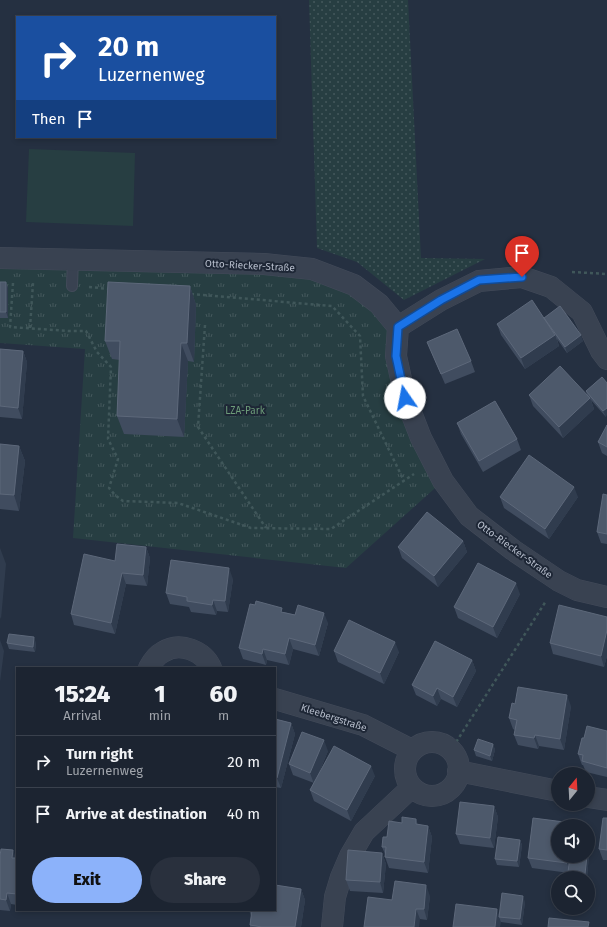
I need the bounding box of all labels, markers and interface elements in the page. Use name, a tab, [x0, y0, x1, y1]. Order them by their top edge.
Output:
text: 20 m	[98, 30, 159, 63]
icon: right	[32, 32, 84, 84]
text: Luzernenweg	[98, 64, 205, 86]
icon: arrive	[74, 108, 96, 130]
text: Then	[32, 110, 66, 128]
pin	[505, 236, 539, 277]
icon: arrive	[511, 242, 533, 264]
street label: Otto-Riecker-Straße	[205, 258, 295, 274]
position arrow	[384, 377, 426, 419]
park label: LZA-Park	[225, 405, 266, 417]
street label: Otto-Riecker-Straße	[474, 519, 554, 581]
text: 15:24	[54, 680, 110, 708]
text: 1	[154, 680, 166, 708]
text: 60	[210, 680, 238, 708]
street label: Kleebergstraße	[299, 702, 368, 734]
text: Arrival	[63, 708, 101, 723]
text: min	[149, 708, 171, 723]
text: m	[218, 708, 229, 723]
text: Turn right	[66, 745, 133, 763]
icon: right	[32, 751, 54, 773]
text: 20 m	[227, 753, 260, 771]
text: Luzernenweg	[66, 763, 143, 778]
north arrow	[551, 767, 595, 811]
map controls	[551, 767, 595, 915]
icon: arrive	[32, 803, 54, 825]
text: Arrive at destination	[66, 805, 207, 823]
text: 40 m	[227, 805, 260, 823]
button: sound	[551, 819, 595, 863]
button: Exit	[32, 857, 142, 903]
button: Share	[150, 857, 260, 903]
button: search	[551, 871, 595, 915]

